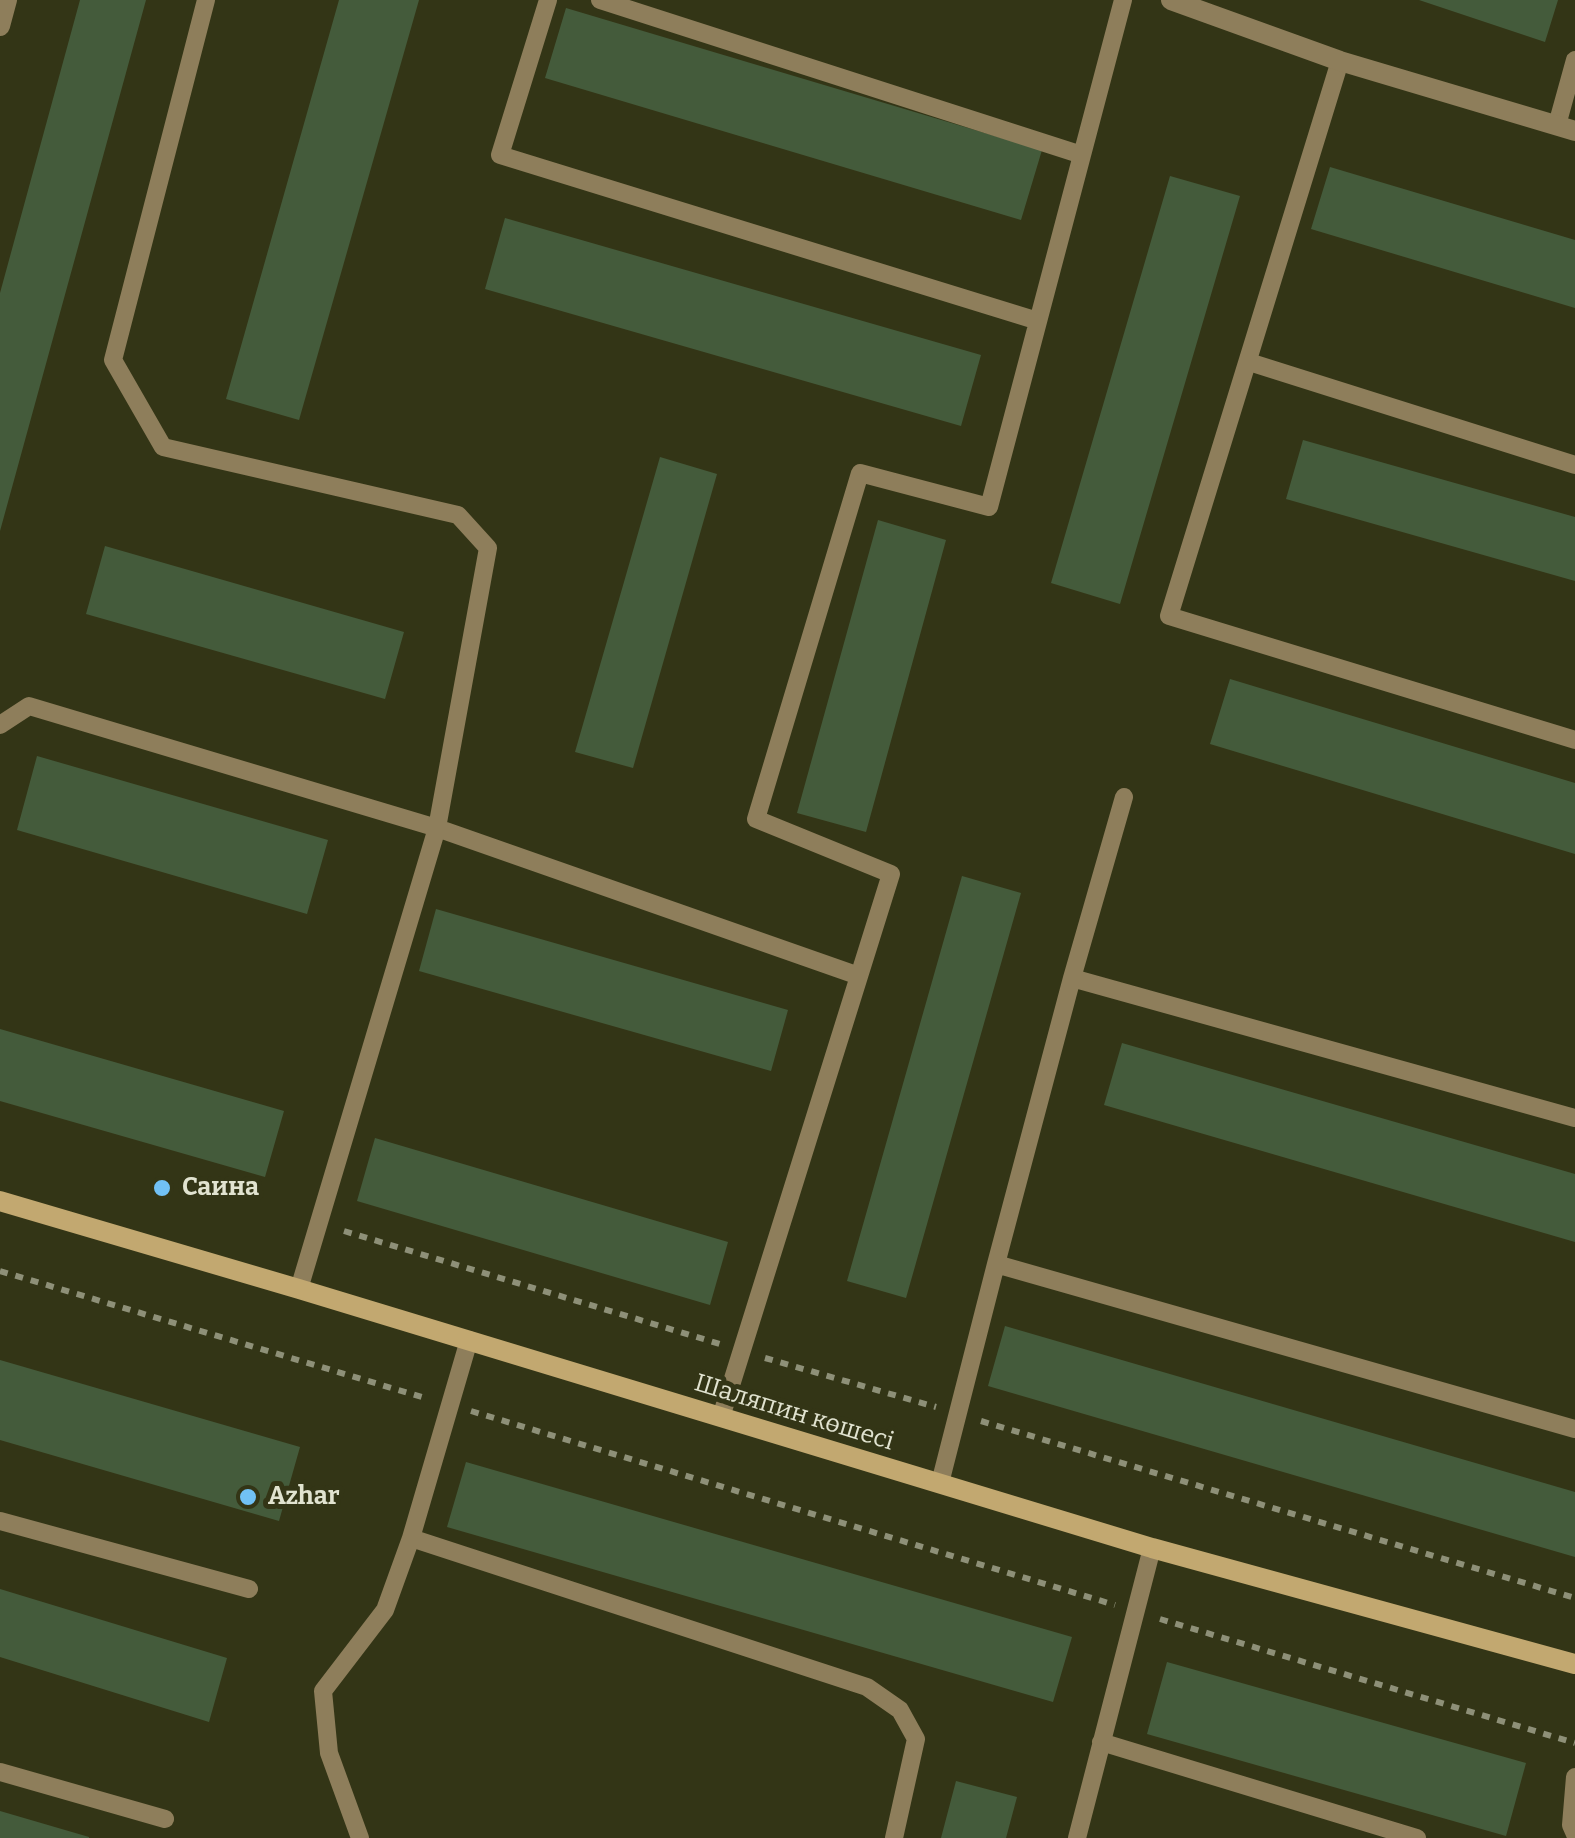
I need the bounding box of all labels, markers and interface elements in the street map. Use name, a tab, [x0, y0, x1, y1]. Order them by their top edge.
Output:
place label: Саина	[182, 1173, 259, 1203]
marker: Саина	[151, 1177, 173, 1199]
street label: Шаляпин көшесі	[691, 1368, 897, 1458]
place label: Azhar	[268, 1482, 339, 1512]
marker: Azhar	[237, 1486, 259, 1508]

